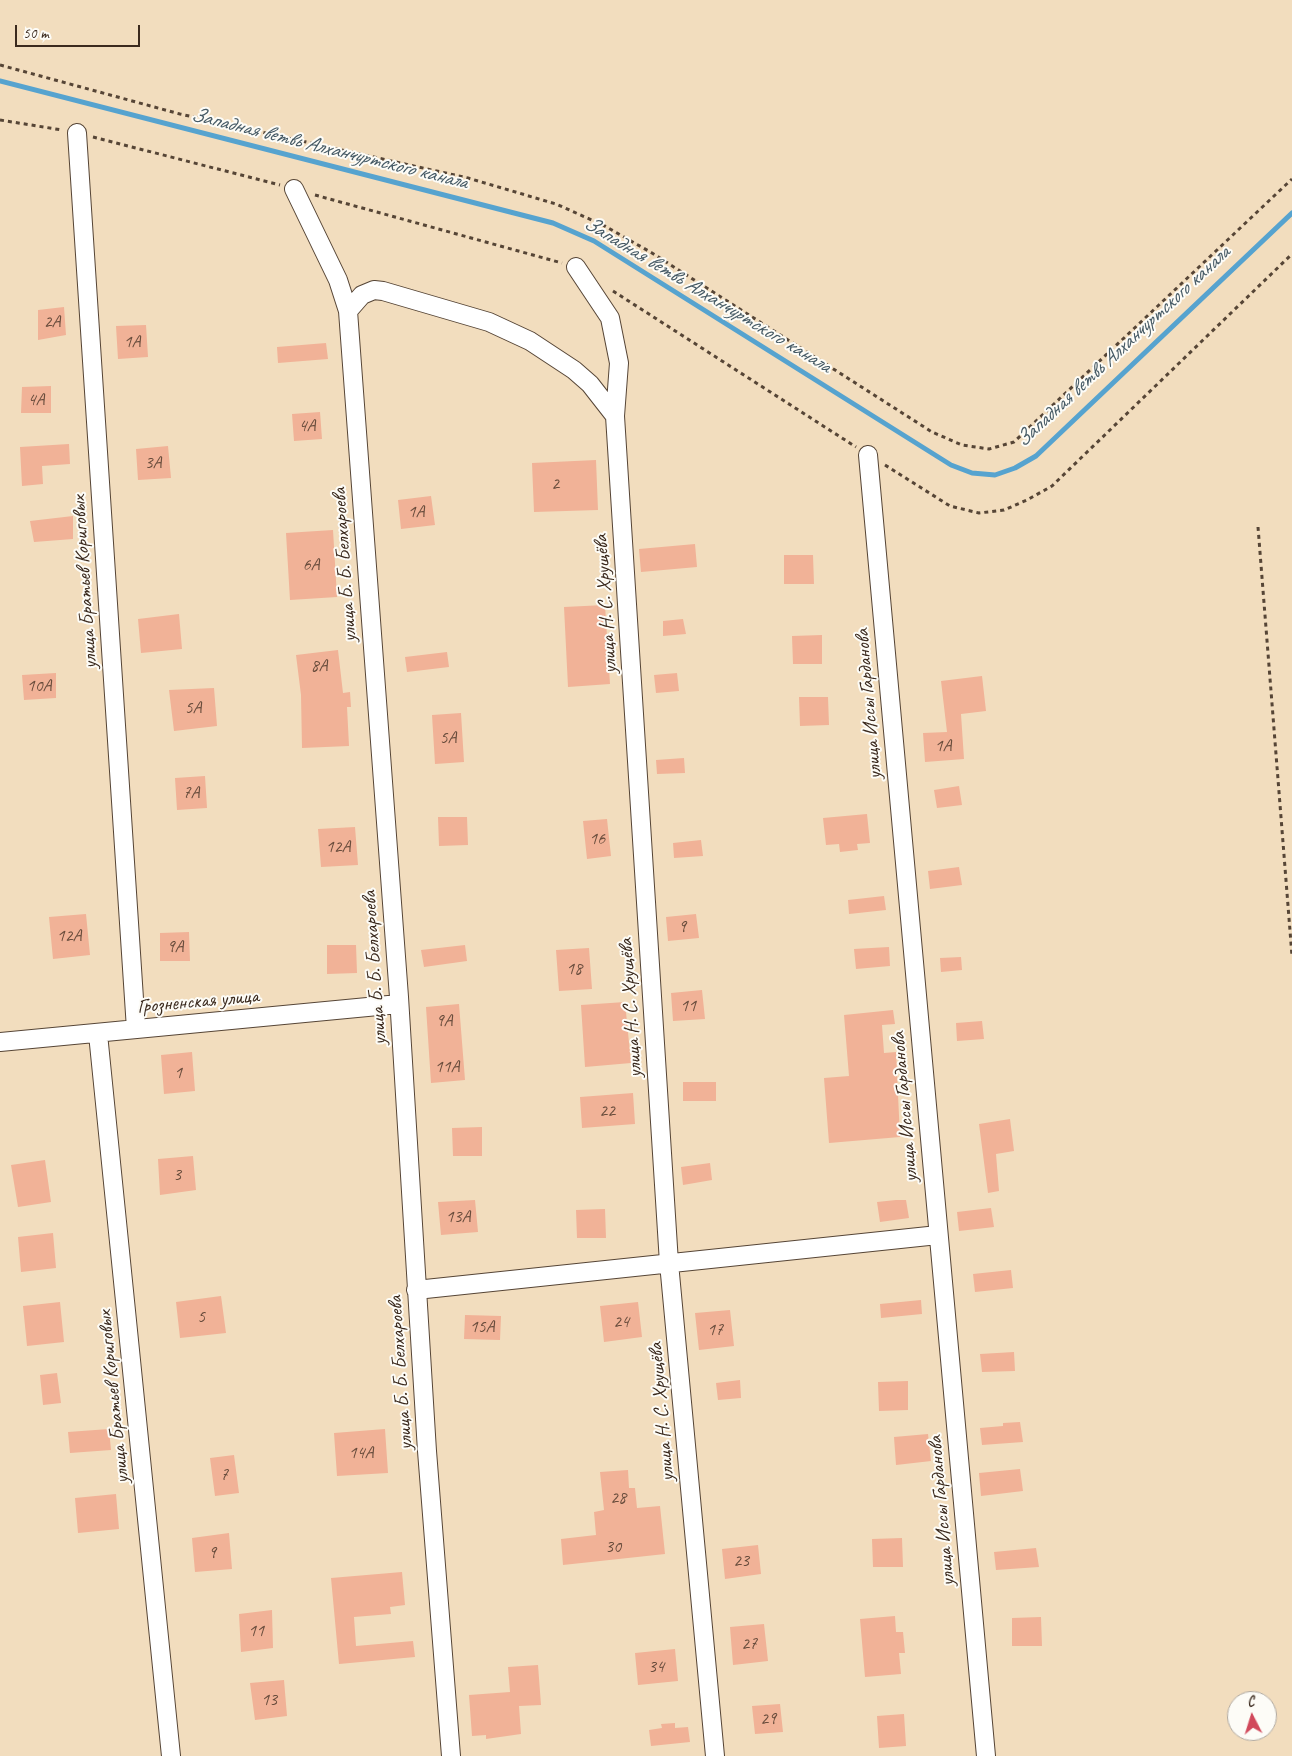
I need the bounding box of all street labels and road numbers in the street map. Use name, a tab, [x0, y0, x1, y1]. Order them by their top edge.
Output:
street label: улица Б. Б. Белхароева	[328, 487, 362, 643]
street label: улица Братьев Кориговых	[67, 494, 103, 670]
street label: улица Н. С. Хрущёва	[589, 534, 623, 674]
street label: улица Иссы Гарданова	[850, 628, 888, 780]
street label: улица Б. Б. Белхароева	[358, 890, 392, 1046]
street label: улица Н. С. Хрущёва	[614, 938, 648, 1078]
street label: Грозненская улица	[136, 985, 260, 1019]
street label: улица Иссы Гарданова	[886, 1031, 924, 1183]
street label: улица Б. Б. Белхароева	[384, 1295, 418, 1451]
street label: улица Братьев Кориговых	[93, 1309, 135, 1485]
street label: улица Н. С. Хрущёва	[644, 1342, 680, 1482]
street label: улица Иссы Гарданова	[923, 1435, 961, 1587]

